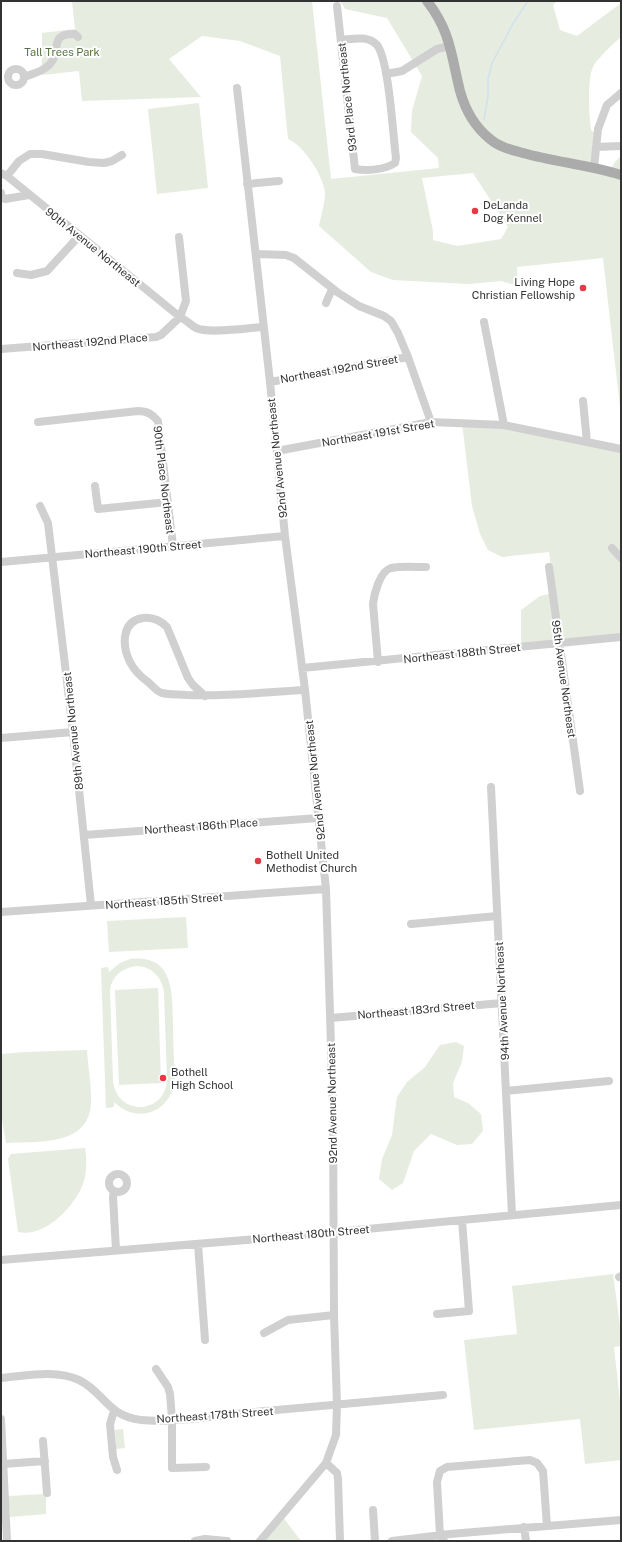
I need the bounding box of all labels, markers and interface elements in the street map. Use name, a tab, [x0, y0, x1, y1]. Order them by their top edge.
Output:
street label: 93rd Place Northeast	[335, 42, 359, 152]
park label: Tall Trees Park	[24, 46, 100, 58]
place label: DeLanda Dog Kennel	[483, 199, 542, 224]
street label: 90th Avenue Northeast	[43, 205, 143, 289]
marker: DeLanda Dog Kennel	[470, 206, 480, 216]
place label: Living Hope Christian Fellowship	[472, 276, 575, 301]
marker: Living Hope Christian Fellowship	[578, 283, 588, 293]
street label: Northeast 192nd Place	[32, 331, 148, 353]
street label: Northeast 192nd Street	[279, 353, 399, 385]
street label: 92nd Avenue Northeast	[265, 397, 289, 519]
street label: Northeast 191st Street	[321, 417, 435, 449]
street label: 90th Place Northeast	[151, 425, 177, 535]
street label: Northeast 190th Street	[84, 538, 202, 560]
street label: 95th Avenue Northeast	[550, 619, 578, 739]
street label: Northeast 188th Street	[403, 641, 521, 665]
street label: 89th Avenue Northeast	[61, 671, 85, 791]
street label: 92nd Avenue Northeast	[303, 719, 327, 841]
street label: Northeast 186th Place	[144, 816, 258, 836]
place label: Bothell United Methodist Church	[266, 849, 357, 874]
marker: Bothell United Methodist Church	[253, 856, 263, 866]
street label: Northeast 185th Street	[105, 891, 223, 911]
street label: 94th Avenue Northeast	[493, 941, 511, 1061]
street label: Northeast 183rd Street	[357, 999, 475, 1021]
street label: 92nd Avenue Northeast	[325, 1043, 339, 1163]
place label: Bothell High School	[171, 1066, 233, 1091]
marker: Bothell High School	[158, 1073, 168, 1083]
street label: Northeast 180th Street	[252, 1223, 370, 1245]
street label: Northeast 178th Street	[156, 1405, 274, 1425]

